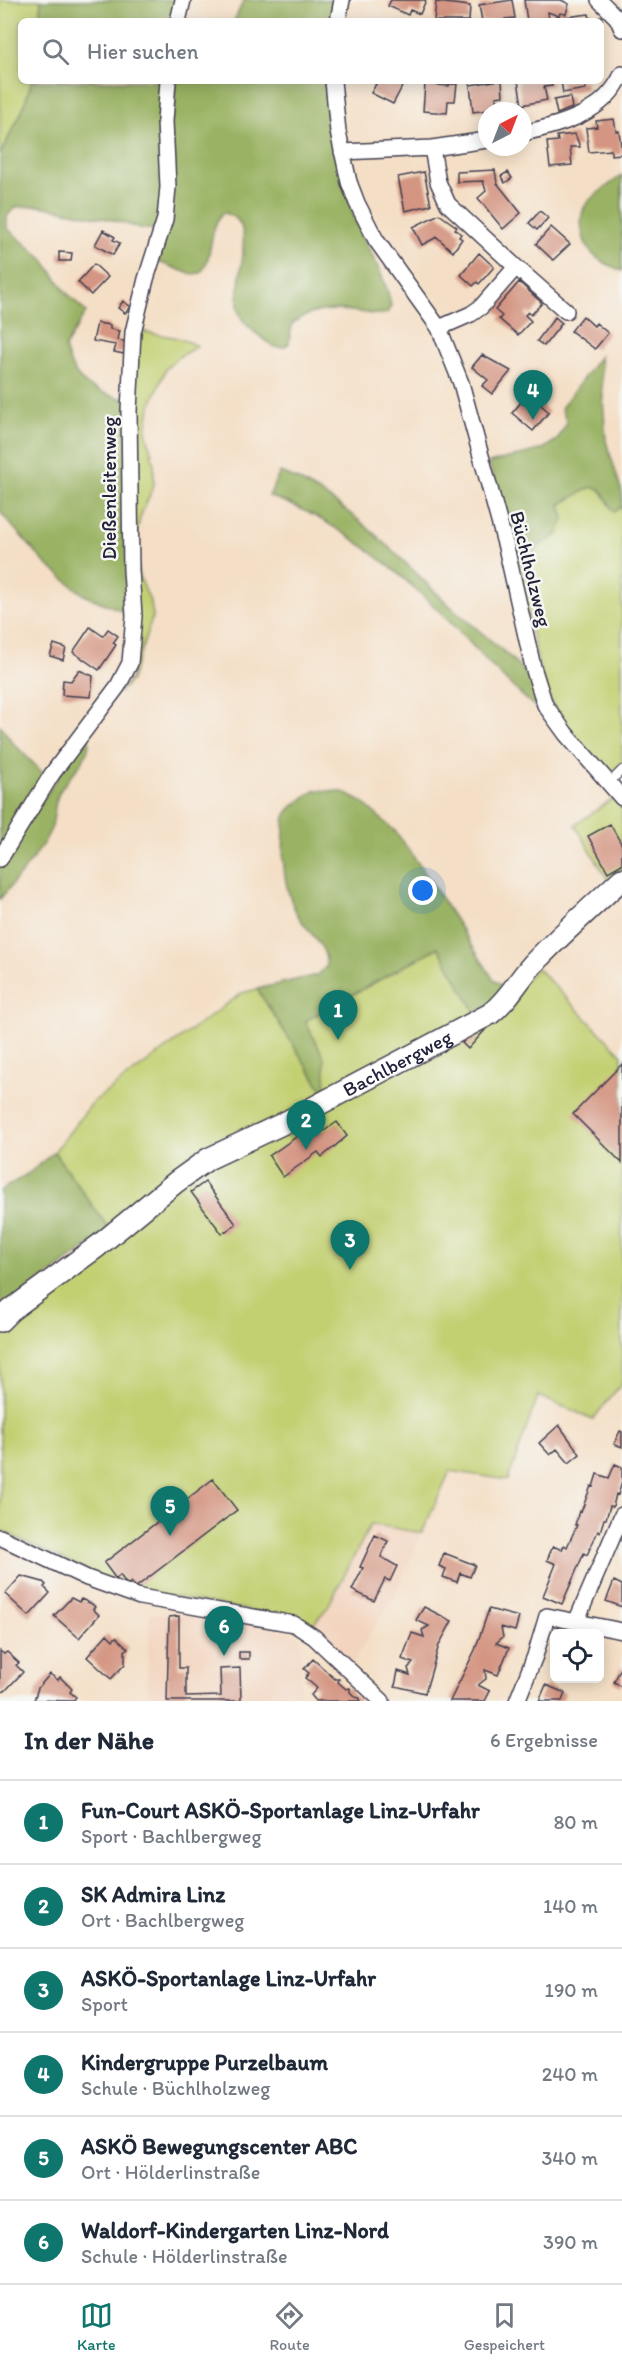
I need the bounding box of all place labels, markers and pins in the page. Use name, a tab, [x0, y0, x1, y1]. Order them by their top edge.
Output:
pin: 4	[514, 370, 552, 420]
pin: 1	[318, 990, 358, 1040]
pin: 2	[286, 1100, 326, 1150]
pin: 3	[330, 1220, 370, 1270]
pin: 5	[150, 1486, 190, 1536]
pin: 6	[204, 1606, 244, 1656]

